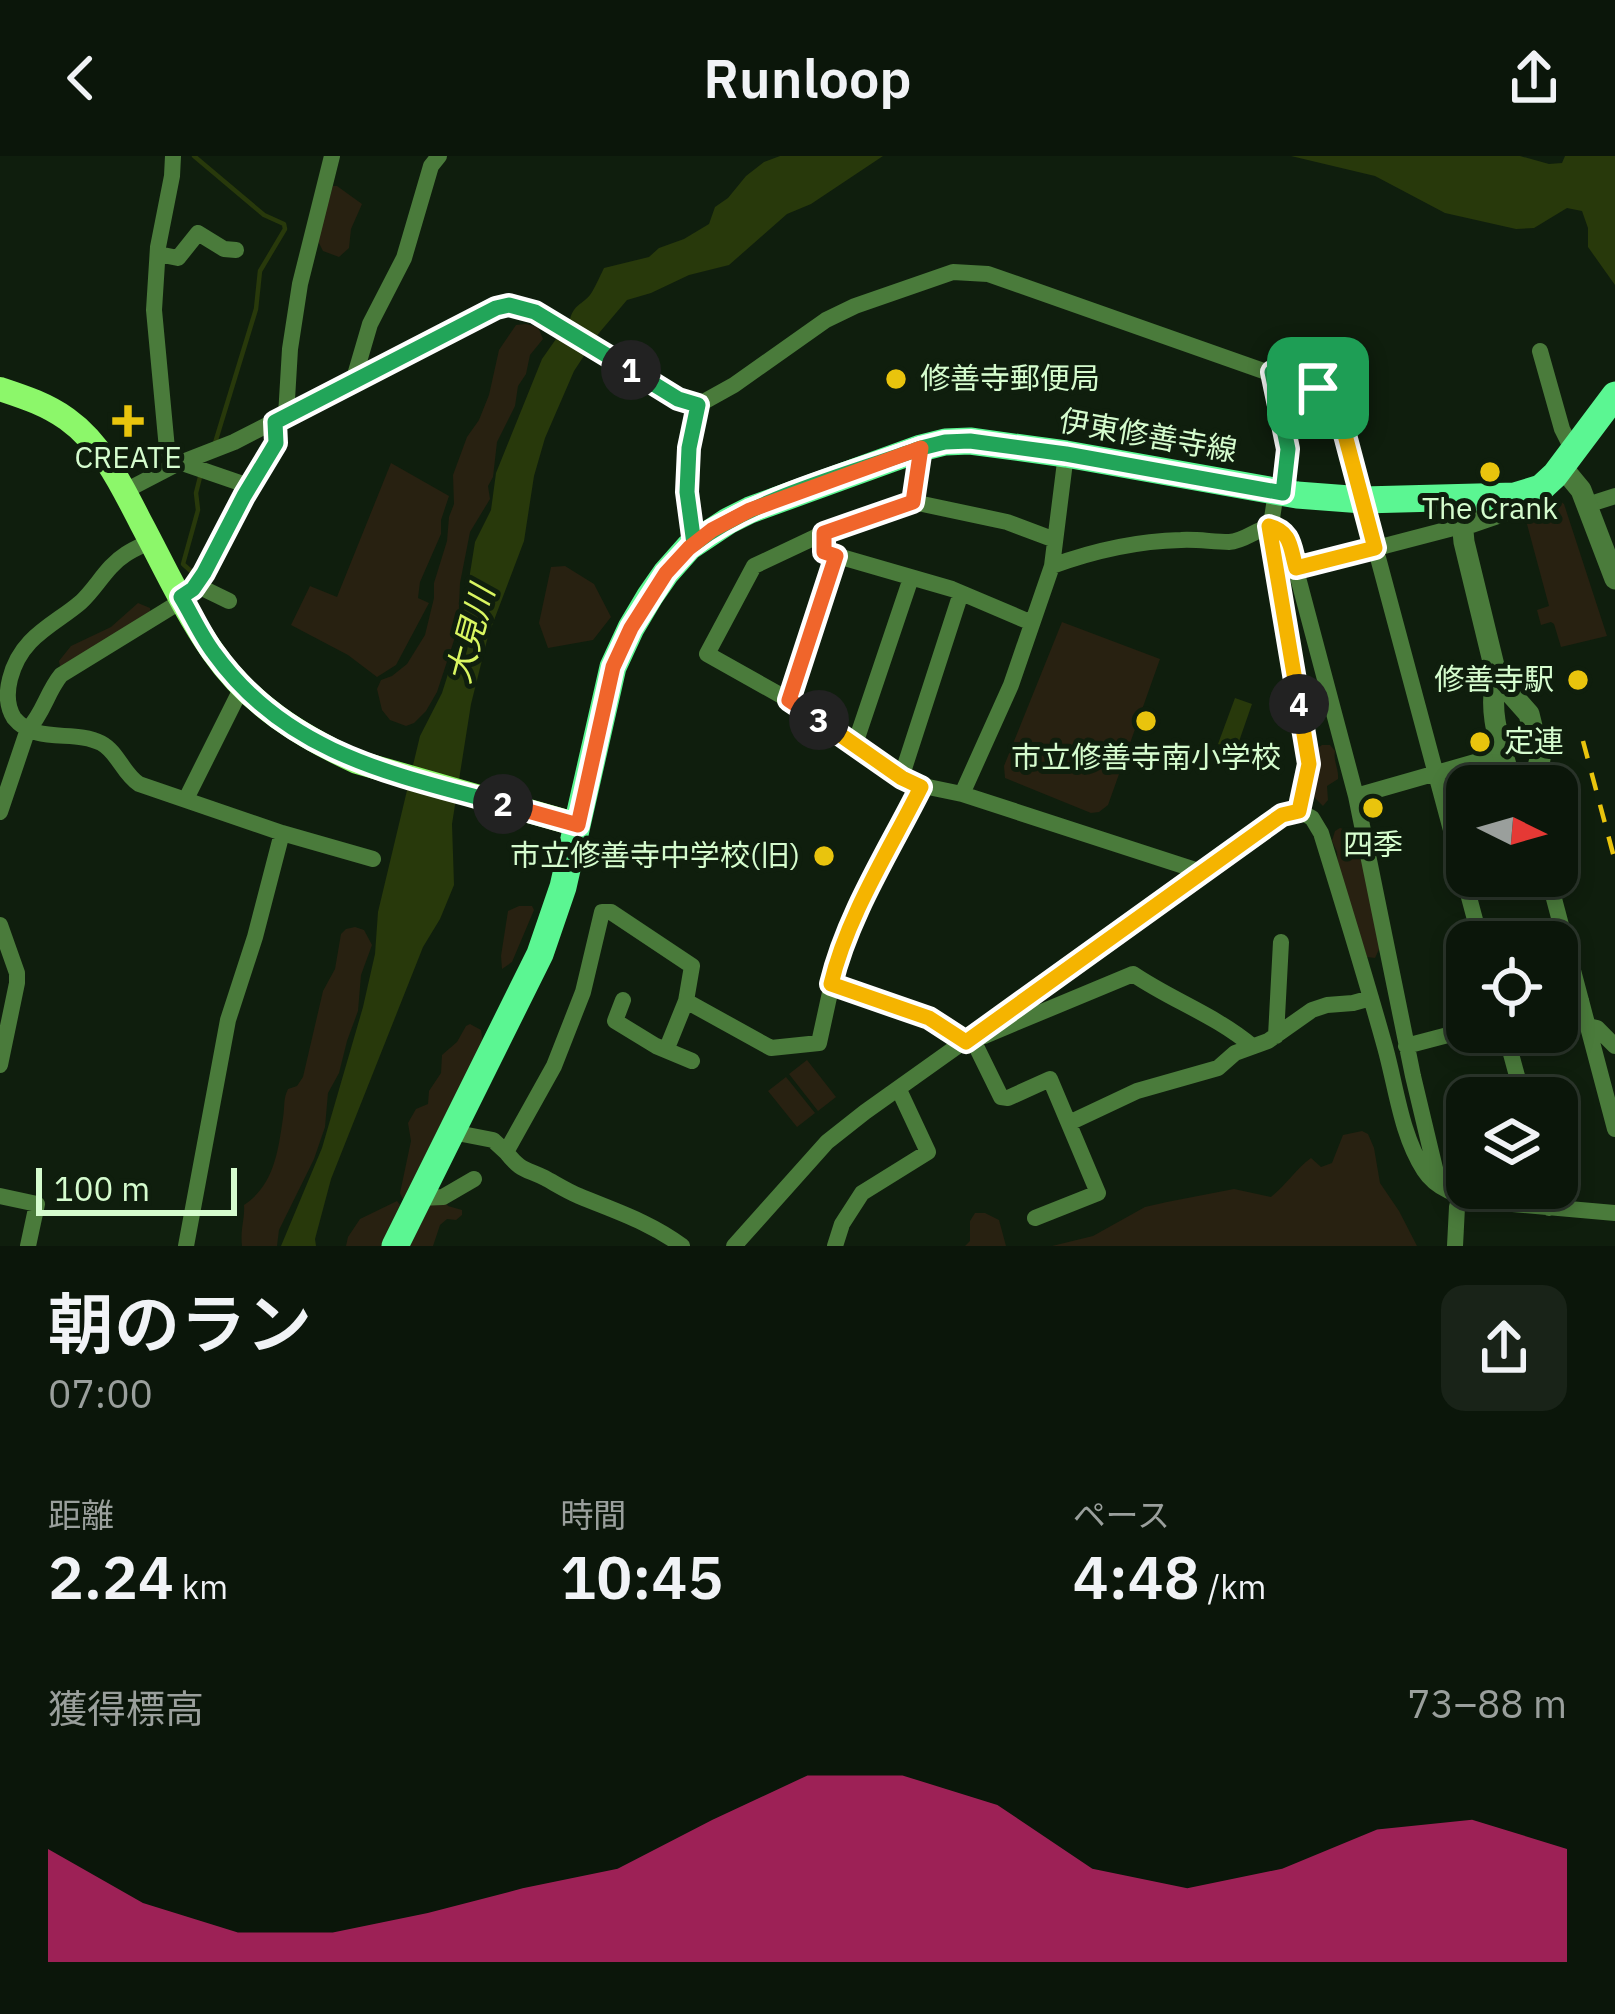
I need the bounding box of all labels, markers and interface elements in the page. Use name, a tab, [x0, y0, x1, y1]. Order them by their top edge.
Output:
text: Runloop	[703, 43, 912, 113]
icon: back	[48, 45, 114, 111]
icon: share	[1501, 45, 1567, 111]
pin	[1267, 337, 1369, 439]
pin: 1	[601, 340, 661, 400]
text: 1	[621, 348, 641, 391]
icon: arrive	[1285, 355, 1351, 421]
place label: 修善寺郵便局	[920, 358, 1100, 397]
marker: 修善寺郵便局	[883, 366, 909, 392]
street label: 伊東修善寺線	[1056, 400, 1240, 469]
marker: CREATE	[115, 408, 141, 434]
place label: CREATE	[74, 437, 182, 476]
marker: The Crank	[1477, 459, 1503, 485]
place label: The Crank	[1422, 488, 1558, 527]
water label: 大見川	[436, 578, 504, 687]
place label: 修善寺駅	[1434, 659, 1554, 698]
marker: 修善寺駅	[1565, 667, 1591, 693]
pin: 4	[1269, 674, 1329, 734]
text: 4	[1289, 682, 1309, 725]
pin: 3	[789, 690, 849, 750]
text: 3	[809, 698, 829, 741]
marker: 市立修善寺南小学校	[1133, 708, 1159, 734]
place label: 定連	[1504, 721, 1564, 760]
marker: 定連	[1467, 729, 1493, 755]
place label: 市立修善寺南小学校	[1011, 737, 1281, 776]
north arrow	[1446, 765, 1578, 897]
map controls	[1446, 765, 1578, 1209]
pin: 2	[473, 774, 533, 834]
text: 2	[493, 782, 513, 825]
marker: 四季	[1360, 795, 1386, 821]
place label: 四季	[1343, 824, 1403, 863]
place label: 市立修善寺中学校(旧)	[510, 835, 800, 874]
marker: 市立修善寺中学校(旧)	[811, 843, 837, 869]
button: locate	[1446, 921, 1578, 1053]
button: layers	[1446, 1077, 1578, 1209]
scale bar	[36, 1162, 237, 1215]
text: 100 m	[54, 1167, 150, 1210]
text: 朝のラン	[48, 1280, 312, 1366]
button: share	[1441, 1285, 1567, 1411]
text: 07:00	[48, 1368, 153, 1419]
text: 距離	[48, 1493, 114, 1536]
text: 時間	[560, 1493, 626, 1536]
text: ペース	[1073, 1493, 1170, 1536]
text: 2.24	[48, 1537, 174, 1616]
text: 10:45	[560, 1537, 723, 1616]
text: 4:48	[1073, 1537, 1200, 1616]
text: km	[174, 1565, 228, 1608]
text: /km	[1200, 1565, 1266, 1608]
text: 73–88 m	[1407, 1678, 1567, 1729]
text: 獲得標高	[48, 1683, 204, 1734]

